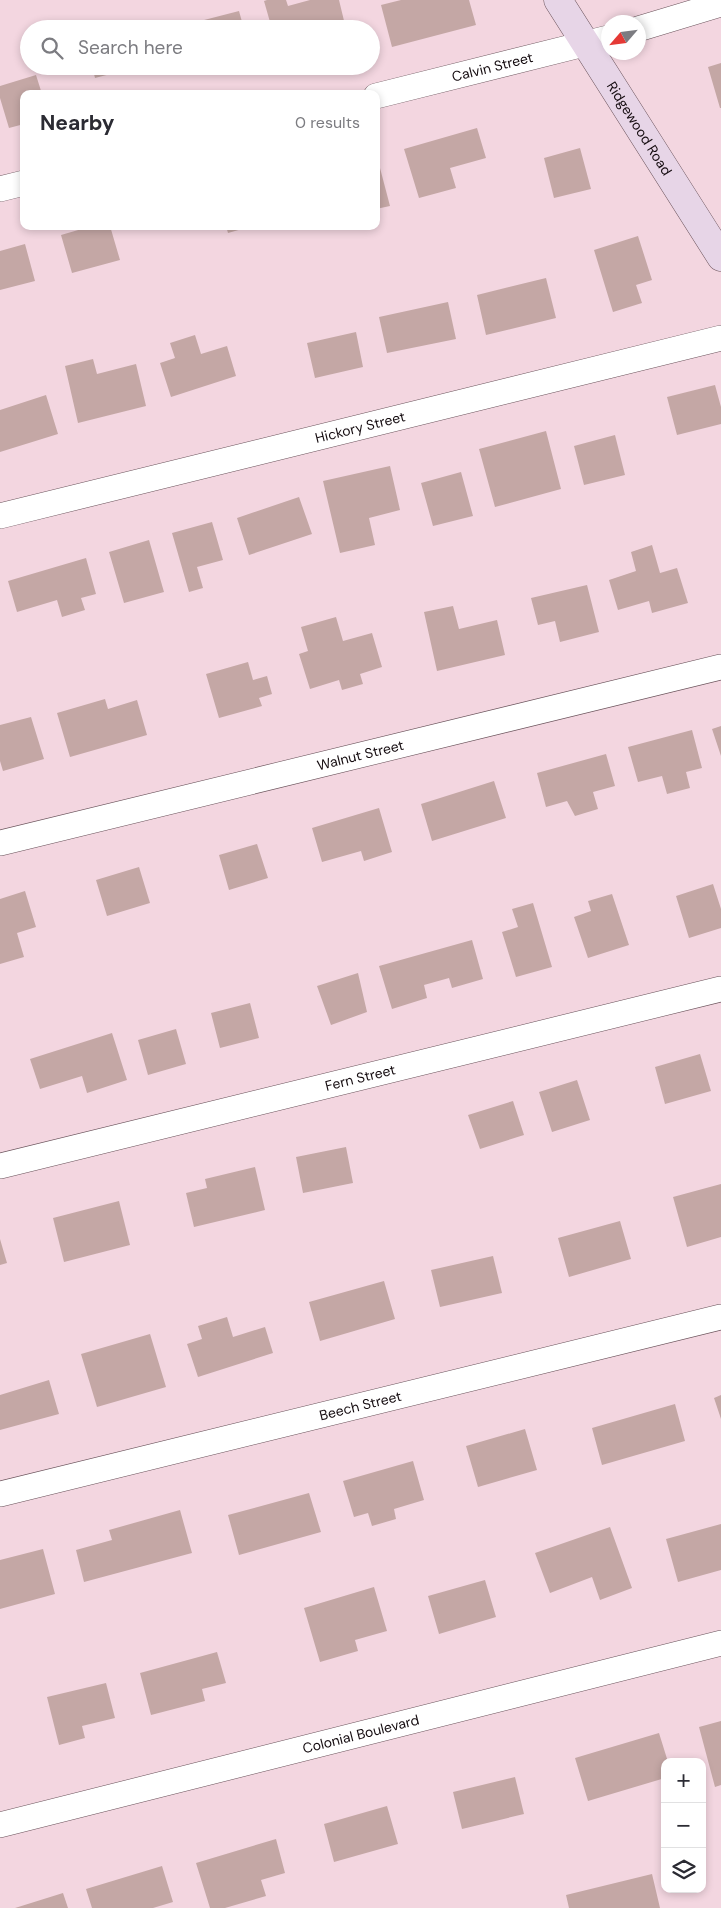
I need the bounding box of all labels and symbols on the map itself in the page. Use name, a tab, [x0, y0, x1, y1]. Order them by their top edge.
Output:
north arrow	[601, 15, 646, 60]
street label: Calvin Street	[450, 48, 535, 86]
street label: Ridgewood Road	[603, 78, 676, 179]
street label: Hickory Street	[313, 407, 407, 447]
street label: Walnut Street	[315, 736, 406, 774]
street label: Fern Street	[323, 1060, 397, 1095]
street label: Beech Street	[317, 1387, 403, 1424]
street label: Colonial Boulevard	[300, 1711, 421, 1757]

